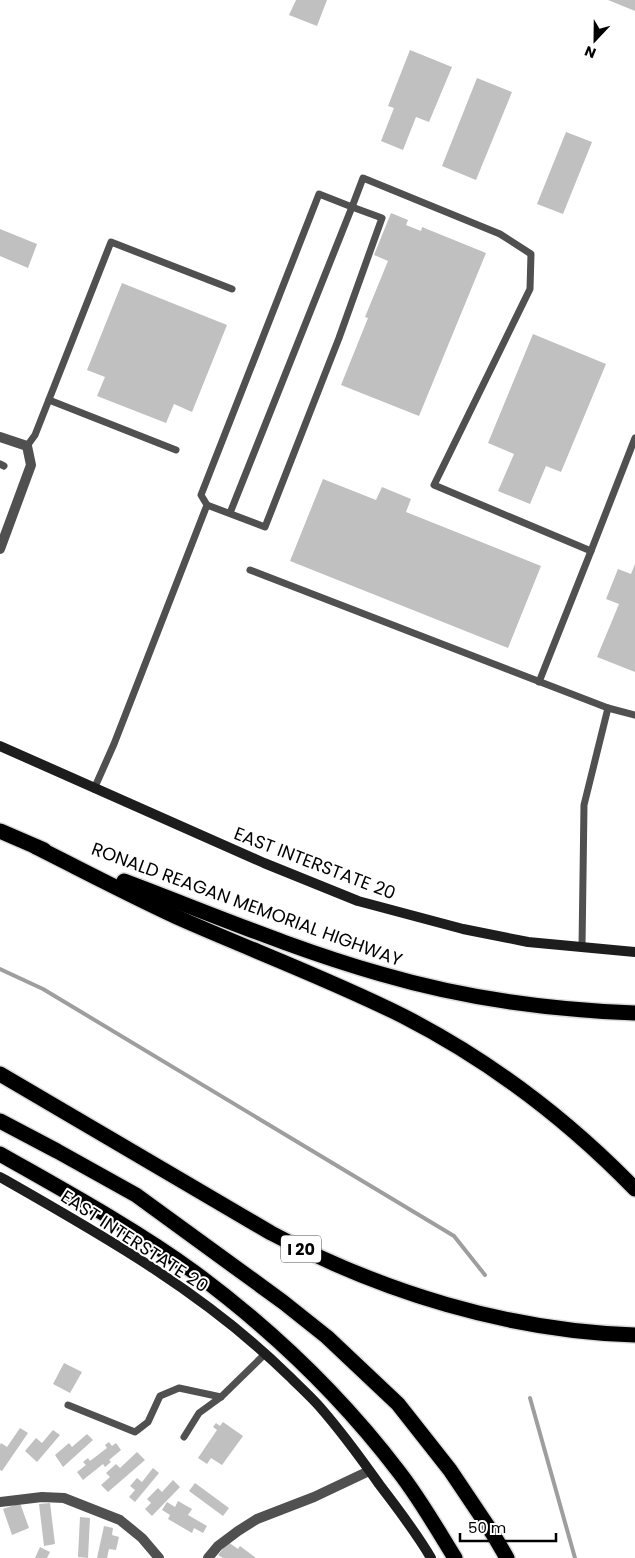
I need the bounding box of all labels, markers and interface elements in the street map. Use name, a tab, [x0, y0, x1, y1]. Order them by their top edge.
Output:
north arrow	[570, 15, 620, 65]
text: N	[582, 41, 599, 63]
street label: EAST INTERSTATE 20	[231, 821, 399, 905]
street label: RONALD REAGAN MEMORIAL HIGHWAY	[88, 836, 406, 972]
street label: EAST INTERSTATE 20	[56, 1184, 214, 1298]
road number: I 20	[281, 1236, 321, 1262]
scale bar	[460, 1510, 556, 1542]
text: 50 m	[468, 1517, 506, 1538]

